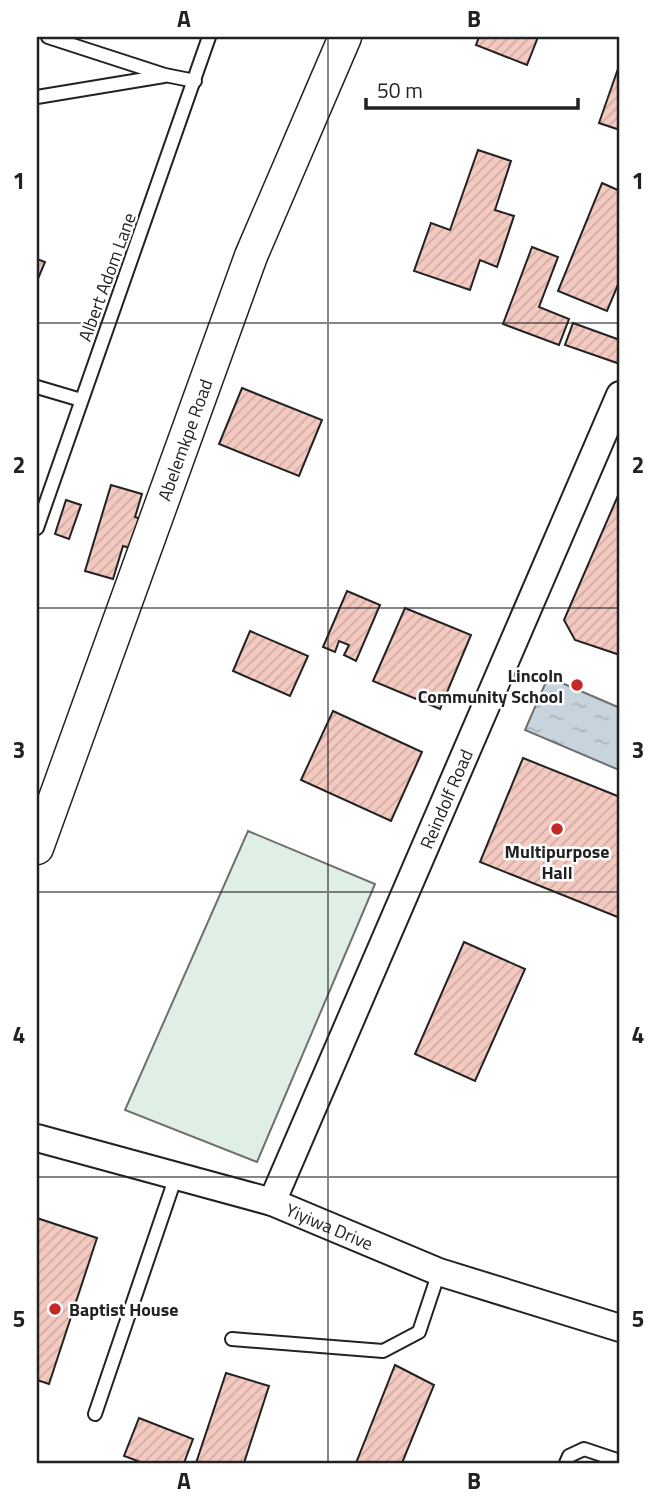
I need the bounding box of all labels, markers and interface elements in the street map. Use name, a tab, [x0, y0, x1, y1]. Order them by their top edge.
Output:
text: A	[177, 1, 191, 36]
text: B	[467, 1, 481, 36]
scale bar	[366, 66, 578, 110]
text: 50 m	[377, 74, 423, 106]
text: 1	[13, 163, 25, 198]
text: 1	[632, 163, 644, 198]
street label: Albert Adom Lane	[71, 209, 143, 345]
street label: Abelemkpe Road	[150, 375, 219, 505]
text: 2	[13, 447, 25, 482]
text: 2	[632, 447, 644, 482]
place label: Lincoln Community School	[418, 662, 563, 710]
marker: Lincoln Community School	[569, 677, 585, 693]
text: 3	[13, 732, 25, 767]
text: 3	[632, 732, 644, 767]
street label: Reindolf Road	[412, 745, 479, 853]
marker: Multipurpose Hall	[549, 821, 565, 837]
place label: Multipurpose Hall	[505, 838, 609, 886]
text: 4	[13, 1017, 25, 1052]
text: 4	[632, 1017, 644, 1052]
street label: Yiyiwa Drive	[282, 1196, 377, 1256]
place label: Baptist House	[69, 1296, 178, 1323]
text: 5	[13, 1301, 25, 1336]
marker: Baptist House	[47, 1301, 63, 1317]
text: 5	[632, 1301, 644, 1336]
text: A	[177, 1463, 191, 1498]
text: B	[467, 1463, 481, 1498]

